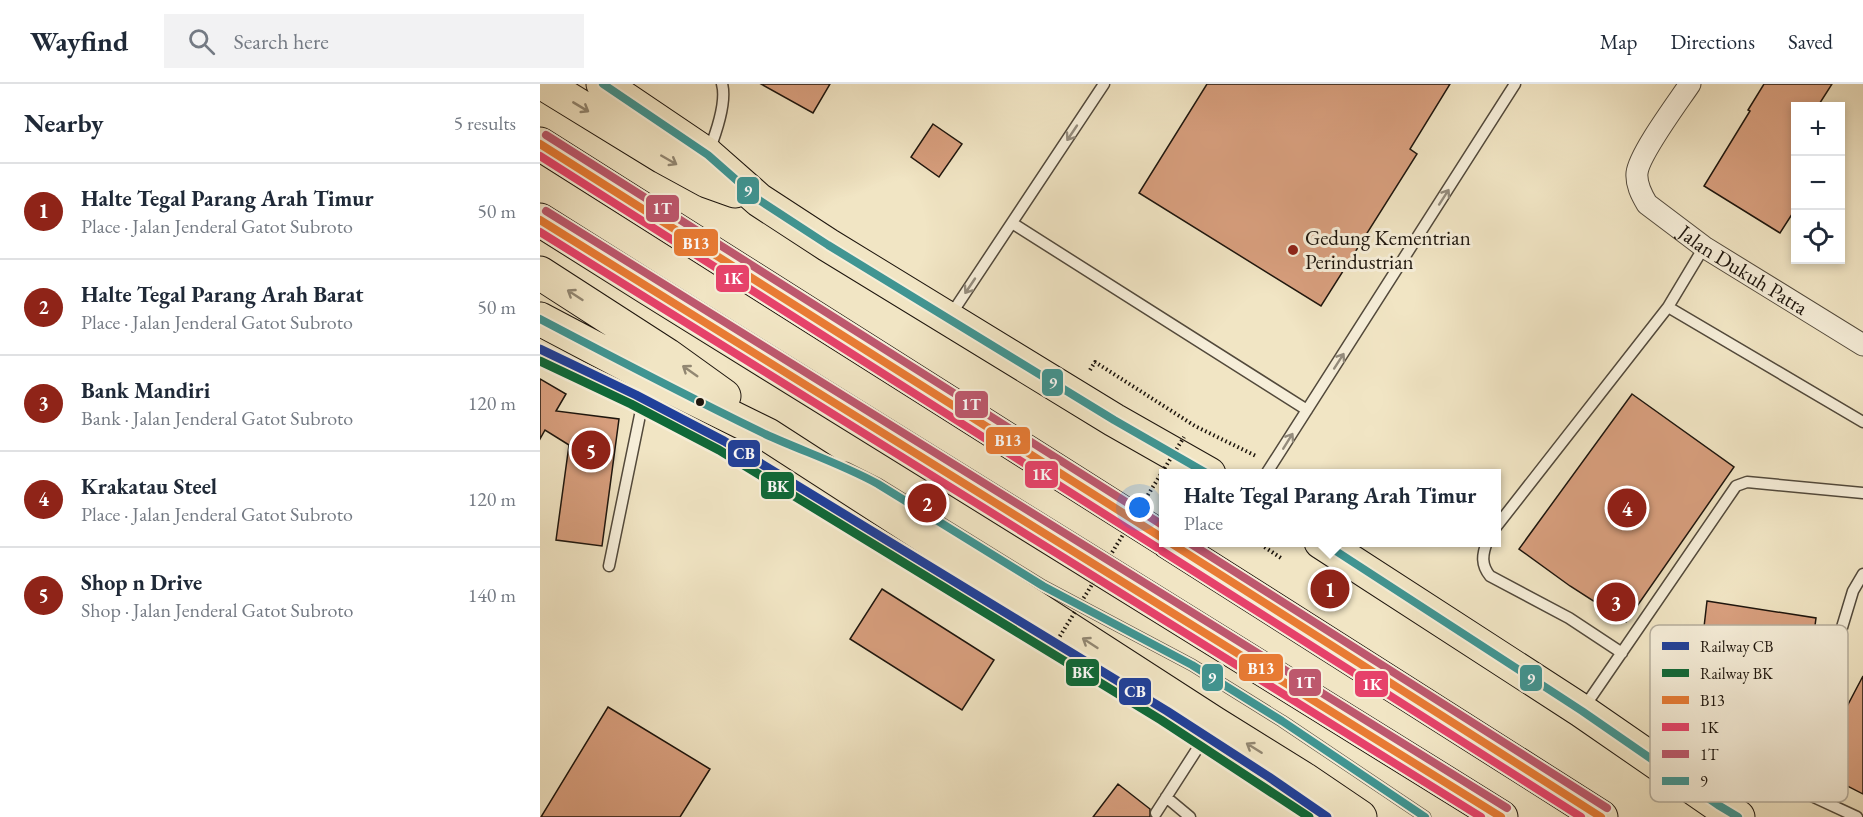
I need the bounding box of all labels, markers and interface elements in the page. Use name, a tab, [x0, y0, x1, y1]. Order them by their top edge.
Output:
search box	[164, 14, 584, 68]
text: Wayfind	[30, 23, 128, 59]
icon: search	[185, 25, 218, 58]
text: Search here	[233, 27, 329, 56]
text: Map	[1600, 28, 1637, 55]
text: Directions	[1670, 28, 1755, 55]
text: Saved	[1788, 28, 1833, 55]
one-way arrow	[572, 101, 589, 113]
map controls	[1791, 102, 1845, 264]
button: +	[1791, 102, 1845, 156]
text: Nearby	[24, 106, 104, 140]
text: 5 results	[453, 110, 516, 136]
one-way arrow	[1066, 124, 1078, 140]
one-way arrow	[660, 154, 677, 166]
button: −	[1791, 156, 1845, 210]
line badge: 9	[736, 176, 760, 205]
text: 9	[744, 180, 753, 201]
text: Halte Tegal Parang Arah Timur	[81, 184, 374, 213]
one-way arrow	[1437, 188, 1450, 205]
line badge: 1T	[645, 194, 680, 223]
text: 1	[38, 198, 49, 224]
text: 50 m	[477, 198, 516, 224]
text: 1T	[652, 198, 673, 219]
button: locate	[1791, 210, 1845, 264]
text: Place · Jalan Jenderal Gatot Subroto	[81, 213, 353, 239]
street label: Jalan Dukuh Patra	[1672, 217, 1814, 321]
place label: Gedung Kementrian Perindustrian	[1305, 224, 1471, 275]
line badge: B13	[673, 228, 719, 257]
text: B13	[683, 233, 709, 254]
marker: Gedung Kementrian Perindustrian	[1286, 243, 1300, 257]
line badge: 1K	[715, 264, 750, 293]
text: 1K	[723, 268, 744, 289]
one-way arrow	[964, 277, 976, 293]
text: Halte Tegal Parang Arah Barat	[81, 280, 364, 309]
one-way arrow	[567, 289, 584, 301]
text: 2	[38, 294, 49, 320]
text: 50 m	[477, 294, 516, 320]
text: Place · Jalan Jenderal Gatot Subroto	[81, 309, 353, 335]
one-way arrow	[1333, 353, 1345, 370]
one-way arrow	[683, 365, 699, 377]
line badge: 9	[1041, 368, 1064, 397]
text: 9	[1049, 372, 1058, 393]
text: Bank Mandiri	[81, 376, 210, 405]
text: 3	[38, 390, 49, 416]
text: 120 m	[468, 390, 516, 416]
line badge: 1T	[954, 390, 989, 419]
text: 1T	[961, 394, 982, 415]
unlabelled marker	[694, 396, 706, 408]
text: Bank · Jalan Jenderal Gatot Subroto	[81, 405, 353, 431]
line badge: B13	[985, 426, 1031, 455]
pin: 5	[572, 428, 610, 472]
text: B13	[995, 430, 1021, 451]
one-way arrow	[1282, 433, 1294, 450]
line badge: CB	[727, 439, 761, 468]
text: CB	[733, 443, 755, 464]
line badge: 1K	[1024, 460, 1059, 489]
text: 1K	[1032, 464, 1053, 485]
popup	[1159, 469, 1501, 547]
line badge: BK	[760, 471, 795, 500]
text: Krakatau Steel	[81, 472, 217, 501]
text: BK	[767, 476, 790, 497]
pin: 2	[908, 480, 946, 526]
text: Halte Tegal Parang Arah Timur	[1184, 481, 1476, 510]
text: 4	[38, 486, 49, 512]
text: 120 m	[468, 486, 516, 512]
pin: 4	[1608, 486, 1646, 530]
your location	[1125, 493, 1154, 522]
text: Place · Jalan Jenderal Gatot Subroto	[81, 501, 353, 527]
text: Place	[1184, 510, 1223, 536]
pin: 1	[1310, 566, 1350, 612]
text: Shop n Drive	[81, 568, 202, 597]
pin: 3	[1596, 580, 1636, 624]
text: 5	[38, 582, 49, 608]
text: 140 m	[468, 582, 516, 608]
text: Shop · Jalan Jenderal Gatot Subroto	[81, 597, 353, 623]
legend	[1650, 625, 1848, 802]
text: Railway CB	[1700, 636, 1773, 657]
one-way arrow	[1081, 637, 1098, 650]
line badge: B13	[1238, 653, 1284, 682]
line badge: BK	[1065, 658, 1100, 687]
text: B13	[1248, 658, 1274, 679]
text: BK	[1072, 662, 1095, 683]
line badge: 9	[1201, 663, 1224, 692]
text: Railway BK	[1700, 663, 1774, 684]
line badge: 9	[1519, 664, 1543, 692]
text: 9	[1208, 667, 1217, 688]
line badge: 1T	[1288, 668, 1322, 697]
text: 9	[1527, 668, 1536, 689]
line badge: 1K	[1354, 670, 1389, 698]
text: 1T	[1295, 672, 1316, 693]
text: 1K	[1362, 674, 1383, 695]
line badge: CB	[1118, 677, 1152, 706]
text: CB	[1124, 681, 1146, 702]
text: B13	[1700, 690, 1725, 711]
text: 1K	[1700, 717, 1720, 738]
one-way arrow	[1246, 742, 1263, 754]
text: 1T	[1700, 744, 1719, 765]
text: 9	[1700, 771, 1708, 792]

